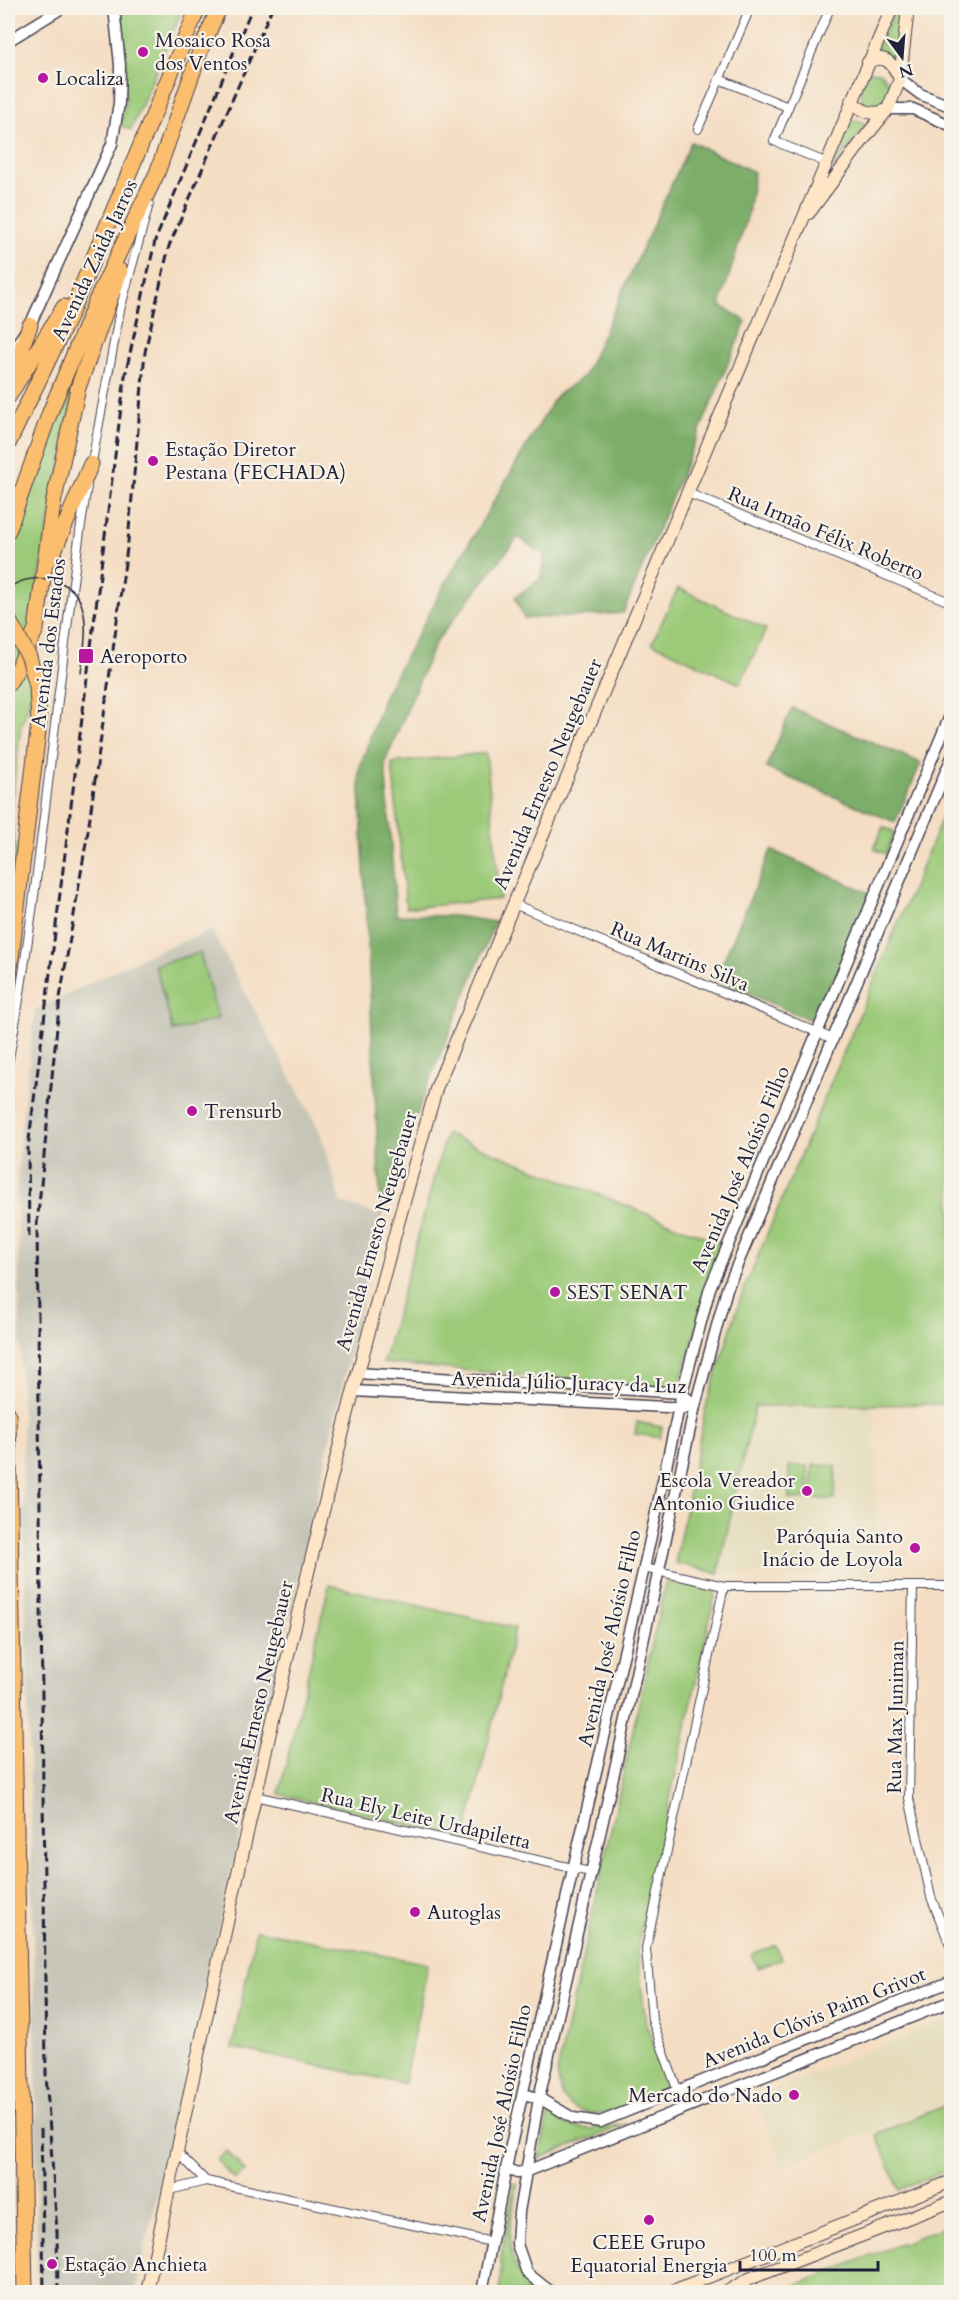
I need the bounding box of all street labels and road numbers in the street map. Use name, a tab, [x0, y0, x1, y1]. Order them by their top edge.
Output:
street label: Avenida Zaida Jarros	[45, 175, 144, 346]
street label: Rua Irmão Félix Roberto	[724, 480, 928, 587]
street label: Avenida dos Estados	[25, 557, 72, 729]
street label: Avenida Ernesto Neugebauer	[486, 654, 609, 894]
street label: Rua Martins Silva	[606, 915, 754, 998]
street label: Avenida José Aloísio Filho	[685, 1062, 796, 1277]
street label: Avenida Ernesto Neugebauer	[329, 1107, 424, 1354]
street label: Avenida Júlio Juracy da Luz	[451, 1365, 687, 1400]
street label: Avenida José Aloísio Filho	[571, 1527, 648, 1749]
street label: Avenida Ernesto Neugebauer	[217, 1577, 300, 1826]
street label: Rua Max Juniman	[881, 1640, 910, 1794]
street label: Rua Ely Leite Urdapiletta	[318, 1781, 534, 1856]
street label: Avenida Clóvis Paim Grivot	[699, 1960, 930, 2075]
street label: Avenida José Aloísio Filho	[465, 2002, 538, 2224]

